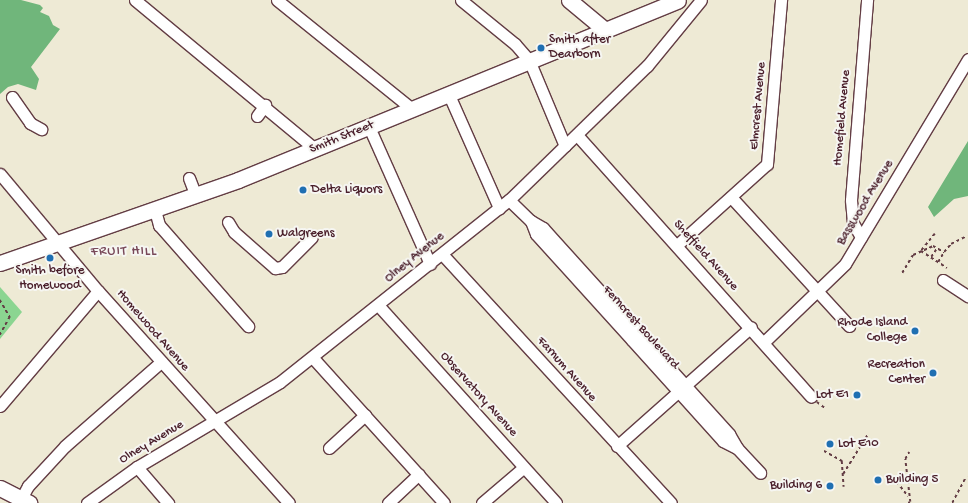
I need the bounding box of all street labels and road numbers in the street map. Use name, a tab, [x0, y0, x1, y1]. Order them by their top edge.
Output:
street label: Elmcrest Avenue	[747, 61, 771, 151]
street label: Homefield Avenue	[831, 69, 855, 167]
street label: Smith Street	[308, 118, 376, 158]
street label: Basswood Avenue	[834, 157, 898, 249]
street label: Sheffield Avenue	[669, 217, 741, 295]
street label: Olney Avenue	[382, 229, 448, 287]
street label: Ferncrest Boulevard	[598, 283, 682, 373]
street label: Homewood Avenue	[112, 287, 192, 375]
street label: Farnum Avenue	[533, 334, 599, 406]
street label: Observatory Avenue	[436, 349, 520, 441]
street label: Olney Avenue	[117, 418, 187, 468]

